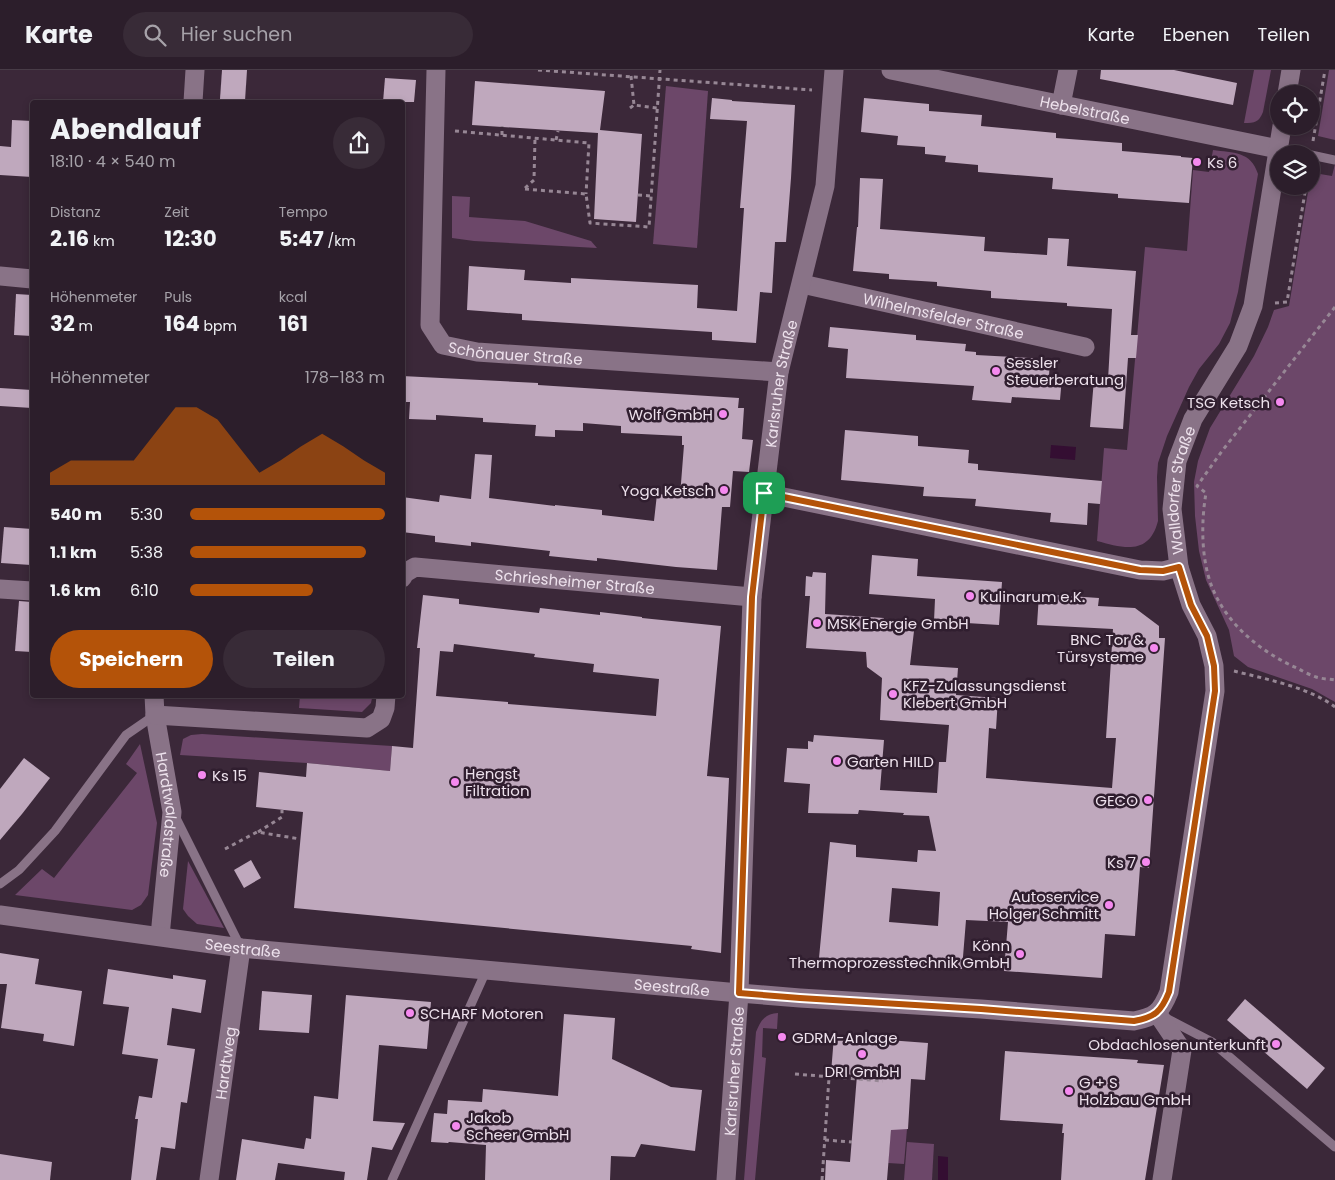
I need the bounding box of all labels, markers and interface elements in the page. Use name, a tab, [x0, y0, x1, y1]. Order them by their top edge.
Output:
search box	[123, 12, 473, 57]
text: Karte	[25, 18, 93, 51]
icon: search	[141, 21, 169, 49]
text: Hier suchen	[181, 21, 292, 48]
text: Karte	[1087, 22, 1135, 47]
text: Ebenen	[1163, 22, 1230, 47]
text: Teilen	[1258, 22, 1310, 47]
map controls	[1270, 85, 1320, 195]
button: locate	[1270, 85, 1320, 135]
street label: Hebelstraße	[1038, 90, 1132, 129]
text: Abendlauf	[50, 110, 201, 149]
button: share	[333, 117, 385, 169]
button: layers	[1270, 145, 1320, 195]
text: 18:10 · 4 × 540 m	[50, 150, 176, 173]
place label: Ks 6	[1207, 152, 1237, 173]
marker: Ks 6	[1191, 156, 1203, 168]
text: Distanz	[50, 202, 101, 222]
text: Zeit	[164, 202, 189, 222]
text: Tempo	[279, 202, 328, 222]
text: 2.16	[50, 224, 89, 253]
text: 12:30	[164, 224, 217, 253]
text: 5:47	[279, 224, 324, 253]
text: km	[89, 231, 115, 251]
text: /km	[324, 231, 356, 251]
text: Höhenmeter	[50, 287, 137, 307]
text: Puls	[164, 287, 192, 307]
text: kcal	[279, 287, 307, 307]
street label: Wilhelmsfelder Straße	[861, 287, 1026, 344]
text: 32	[50, 309, 75, 338]
text: 164	[164, 309, 200, 338]
text: 161	[279, 309, 308, 338]
text: m	[75, 316, 93, 336]
text: bpm	[200, 316, 237, 336]
street label: Karlsruher Straße	[760, 318, 802, 449]
street label: Schönauer Straße	[446, 336, 583, 369]
place label: Sessler Steuerberatung	[1006, 352, 1124, 390]
marker: Sessler Steuerberatung	[990, 365, 1002, 377]
text: Höhenmeter	[50, 366, 150, 389]
text: 178–183 m	[305, 366, 385, 389]
place label: TSG Ketsch	[1187, 392, 1270, 413]
marker: TSG Ketsch	[1274, 396, 1286, 408]
place label: Wolf GmbH	[628, 404, 713, 425]
marker: Wolf GmbH	[717, 408, 729, 420]
street label: Walldorfer Straße	[1161, 423, 1200, 556]
pin	[743, 472, 785, 514]
icon: arrive	[750, 479, 778, 507]
place label: Yoga Ketsch	[621, 480, 714, 501]
marker: Yoga Ketsch	[718, 484, 730, 496]
text: 540 m	[50, 503, 102, 526]
text: 5:30	[130, 503, 163, 526]
text: 1.1 km	[50, 541, 97, 564]
text: 5:38	[130, 541, 163, 564]
street label: Schriesheimer Straße	[494, 564, 656, 599]
text: 1.6 km	[50, 579, 101, 602]
text: 6:10	[130, 579, 159, 602]
place label: Kulinarum e.K.	[980, 586, 1085, 607]
marker: Kulinarum e.K.	[964, 590, 976, 602]
place label: MSK Energie GmbH	[827, 613, 969, 634]
marker: MSK Energie GmbH	[811, 617, 823, 629]
place label: BNC Tor & Türsysteme	[1057, 629, 1144, 667]
button: Speichern	[50, 630, 213, 688]
button: Teilen	[223, 630, 385, 688]
marker: BNC Tor & Türsysteme	[1148, 642, 1160, 654]
place label: KFZ-Zulassungsdienst Klebert GmbH	[903, 675, 1066, 713]
marker: KFZ-Zulassungsdienst Klebert GmbH	[887, 688, 899, 700]
street label: Hardtwaldstraße	[151, 750, 183, 879]
place label: Garten HILD	[847, 751, 934, 772]
marker: Garten HILD	[831, 755, 843, 767]
place label: Hengst Filtration	[465, 763, 530, 801]
place label: Ks 15	[212, 765, 247, 786]
marker: Ks 15	[196, 769, 208, 781]
marker: Hengst Filtration	[449, 776, 461, 788]
place label: GECO	[1095, 790, 1138, 811]
marker: GECO	[1142, 794, 1154, 806]
place label: Ks 7	[1107, 852, 1136, 873]
marker: Ks 7	[1140, 856, 1152, 868]
place label: Autoservice Holger Schmitt	[989, 886, 1099, 924]
marker: Autoservice Holger Schmitt	[1103, 899, 1115, 911]
street label: Seestraße	[204, 933, 282, 962]
place label: Könn Thermoprozesstechnik GmbH	[789, 935, 1010, 973]
marker: Könn Thermoprozesstechnik GmbH	[1014, 948, 1026, 960]
street label: Seestraße	[633, 973, 711, 1001]
place label: SCHARF Motoren	[420, 1003, 544, 1024]
street label: Karlsruher Straße	[719, 1006, 749, 1137]
marker: SCHARF Motoren	[404, 1007, 416, 1019]
street label: Hardtweg	[210, 1025, 241, 1101]
place label: GDRM-Anlage	[792, 1027, 898, 1048]
marker: GDRM-Anlage	[776, 1031, 788, 1043]
place label: Obdachlosenunterkunft	[1088, 1034, 1266, 1055]
marker: Obdachlosenunterkunft	[1270, 1038, 1282, 1050]
marker: DRI GmbH	[856, 1048, 868, 1060]
place label: DRI GmbH	[824, 1061, 900, 1082]
place label: G + S Holzbau GmbH	[1079, 1072, 1191, 1110]
marker: G + S Holzbau GmbH	[1063, 1085, 1075, 1097]
place label: Jakob Scheer GmbH	[466, 1107, 569, 1145]
marker: Jakob Scheer GmbH	[450, 1120, 462, 1132]

